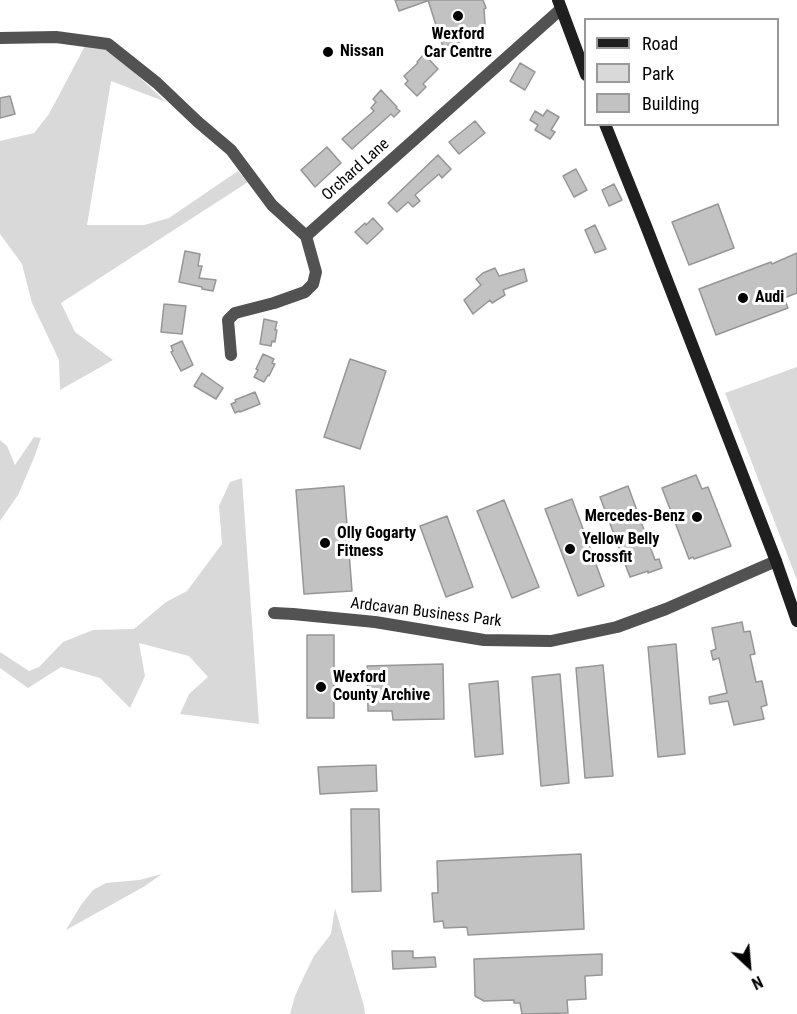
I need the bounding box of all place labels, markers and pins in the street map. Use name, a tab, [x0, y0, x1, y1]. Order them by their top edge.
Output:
marker: Wexford Car Centre	[451, 9, 465, 23]
place label: Wexford Car Centre	[424, 25, 492, 63]
place label: Nissan	[340, 42, 384, 62]
marker: Nissan	[321, 45, 335, 59]
place label: Audi	[755, 288, 784, 308]
marker: Audi	[736, 291, 750, 305]
place label: Mercedes-Benz	[585, 507, 685, 527]
marker: Mercedes-Benz	[690, 510, 704, 524]
place label: Olly Gogarty Fitness	[337, 524, 416, 562]
place label: Yellow Belly Crossfit	[582, 530, 659, 568]
marker: Olly Gogarty Fitness	[318, 536, 332, 550]
marker: Yellow Belly Crossfit	[563, 542, 577, 556]
place label: Wexford County Archive	[333, 668, 430, 706]
marker: Wexford County Archive	[314, 680, 328, 694]

